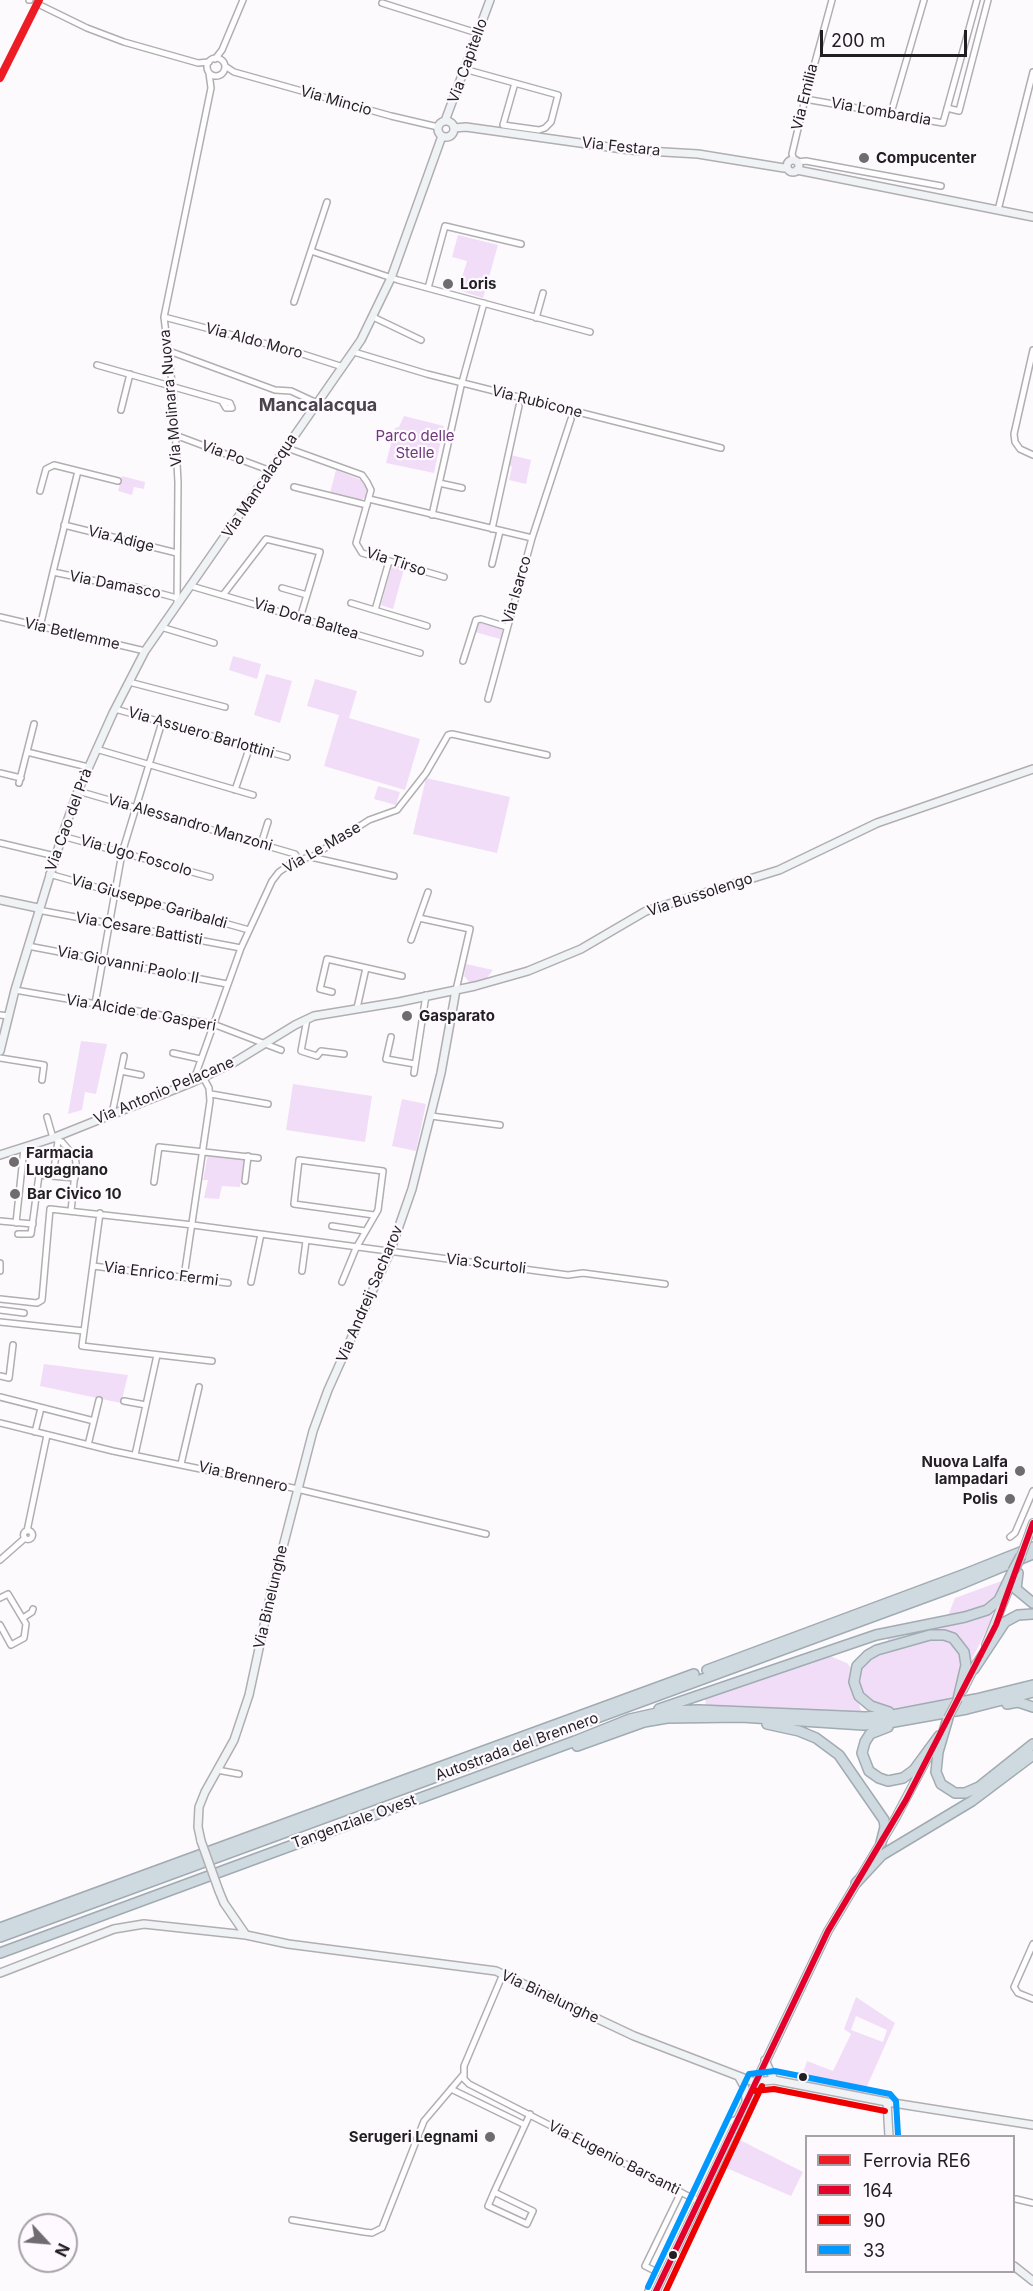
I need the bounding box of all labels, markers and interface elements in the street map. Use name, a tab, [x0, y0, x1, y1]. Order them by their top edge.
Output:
street label: Via Capitello	[444, 16, 492, 106]
scale bar	[823, 18, 970, 56]
text: 200 m	[831, 30, 886, 51]
street label: Via Emilia	[788, 62, 822, 132]
street label: Via Mincio	[298, 82, 374, 120]
street label: Via Lombardia	[829, 94, 933, 130]
street label: Via Festara	[581, 134, 661, 160]
place label: Compucenter	[876, 149, 976, 167]
marker: Compucenter	[857, 151, 871, 165]
place label: Loris	[460, 275, 496, 293]
marker: Loris	[441, 277, 455, 291]
street label: Via Aldo Moro	[203, 319, 305, 363]
street label: Via Molinara Nuova	[156, 329, 186, 467]
street label: Via Rubicone	[490, 382, 584, 422]
district label: Mancalacqua	[259, 395, 377, 417]
park label: Parco delle Stelle	[375, 427, 455, 462]
street label: Via Mancalacqua	[219, 431, 301, 541]
street label: Via Po	[199, 437, 247, 469]
street label: Via Adige	[86, 522, 156, 556]
street label: Via Tirso	[363, 544, 429, 580]
street label: Via Isarco	[499, 554, 535, 626]
street label: Via Damasco	[68, 567, 162, 603]
street label: Via Dora Baltea	[251, 594, 361, 644]
street label: Via Betlemme	[22, 614, 122, 654]
street label: Via Assuero Barlottini	[126, 703, 276, 763]
street label: Via Cao del Prà	[42, 766, 96, 874]
street label: Via Alessandro Manzoni	[105, 791, 275, 855]
street label: Via Le Mase	[280, 819, 364, 877]
street label: Via Ugo Foscolo	[78, 831, 194, 881]
street label: Via Bussolengo	[645, 870, 755, 920]
street label: Via Giuseppe Garibaldi	[69, 871, 229, 933]
street label: Via Cesare Battisti	[74, 909, 204, 949]
street label: Via Giovanni Paolo II	[55, 942, 201, 988]
street label: Via Alcide de Gasperi	[65, 991, 217, 1035]
place label: Gasparato	[419, 1007, 495, 1025]
marker: Gasparato	[400, 1009, 414, 1023]
street label: Via Antonio Pelacane	[91, 1053, 237, 1129]
place label: Farmacia Lugagnano	[26, 1144, 108, 1179]
marker: Farmacia Lugagnano	[7, 1155, 21, 1169]
place label: Bar Civico 10	[27, 1185, 122, 1203]
marker: Bar Civico 10	[8, 1187, 22, 1201]
street label: Via Andreij Sacharov	[333, 1223, 407, 1365]
street label: Via Scurtoli	[445, 1250, 527, 1278]
street label: Via Enrico Fermi	[103, 1258, 219, 1290]
place label: Nuova Lalfa lampadari	[922, 1453, 1008, 1488]
street label: Via Brennero	[196, 1458, 290, 1496]
marker: Nuova Lalfa lampadari	[1013, 1464, 1027, 1478]
place label: Polis	[963, 1490, 998, 1508]
marker: Polis	[1003, 1492, 1017, 1506]
street label: Via Binelunghe	[250, 1543, 292, 1651]
street label: Autostrada del Brennero	[433, 1709, 601, 1785]
street label: Tangenziale Ovest	[289, 1791, 419, 1853]
street label: Via Binelunghe	[498, 1966, 602, 2028]
unlabelled marker	[797, 2071, 809, 2083]
street label: Via Eugenio Barsanti	[545, 2117, 683, 2199]
place label: Serugeri Legnami	[349, 2128, 478, 2146]
marker: Serugeri Legnami	[483, 2130, 497, 2144]
legend	[805, 2135, 1015, 2273]
text: Ferrovia RE6	[863, 2150, 971, 2171]
text: 164	[863, 2180, 893, 2201]
text: 90	[863, 2210, 886, 2231]
north arrow	[18, 2213, 78, 2273]
text: N	[51, 2240, 74, 2260]
text: 33	[863, 2240, 885, 2261]
unlabelled marker	[667, 2249, 679, 2261]

